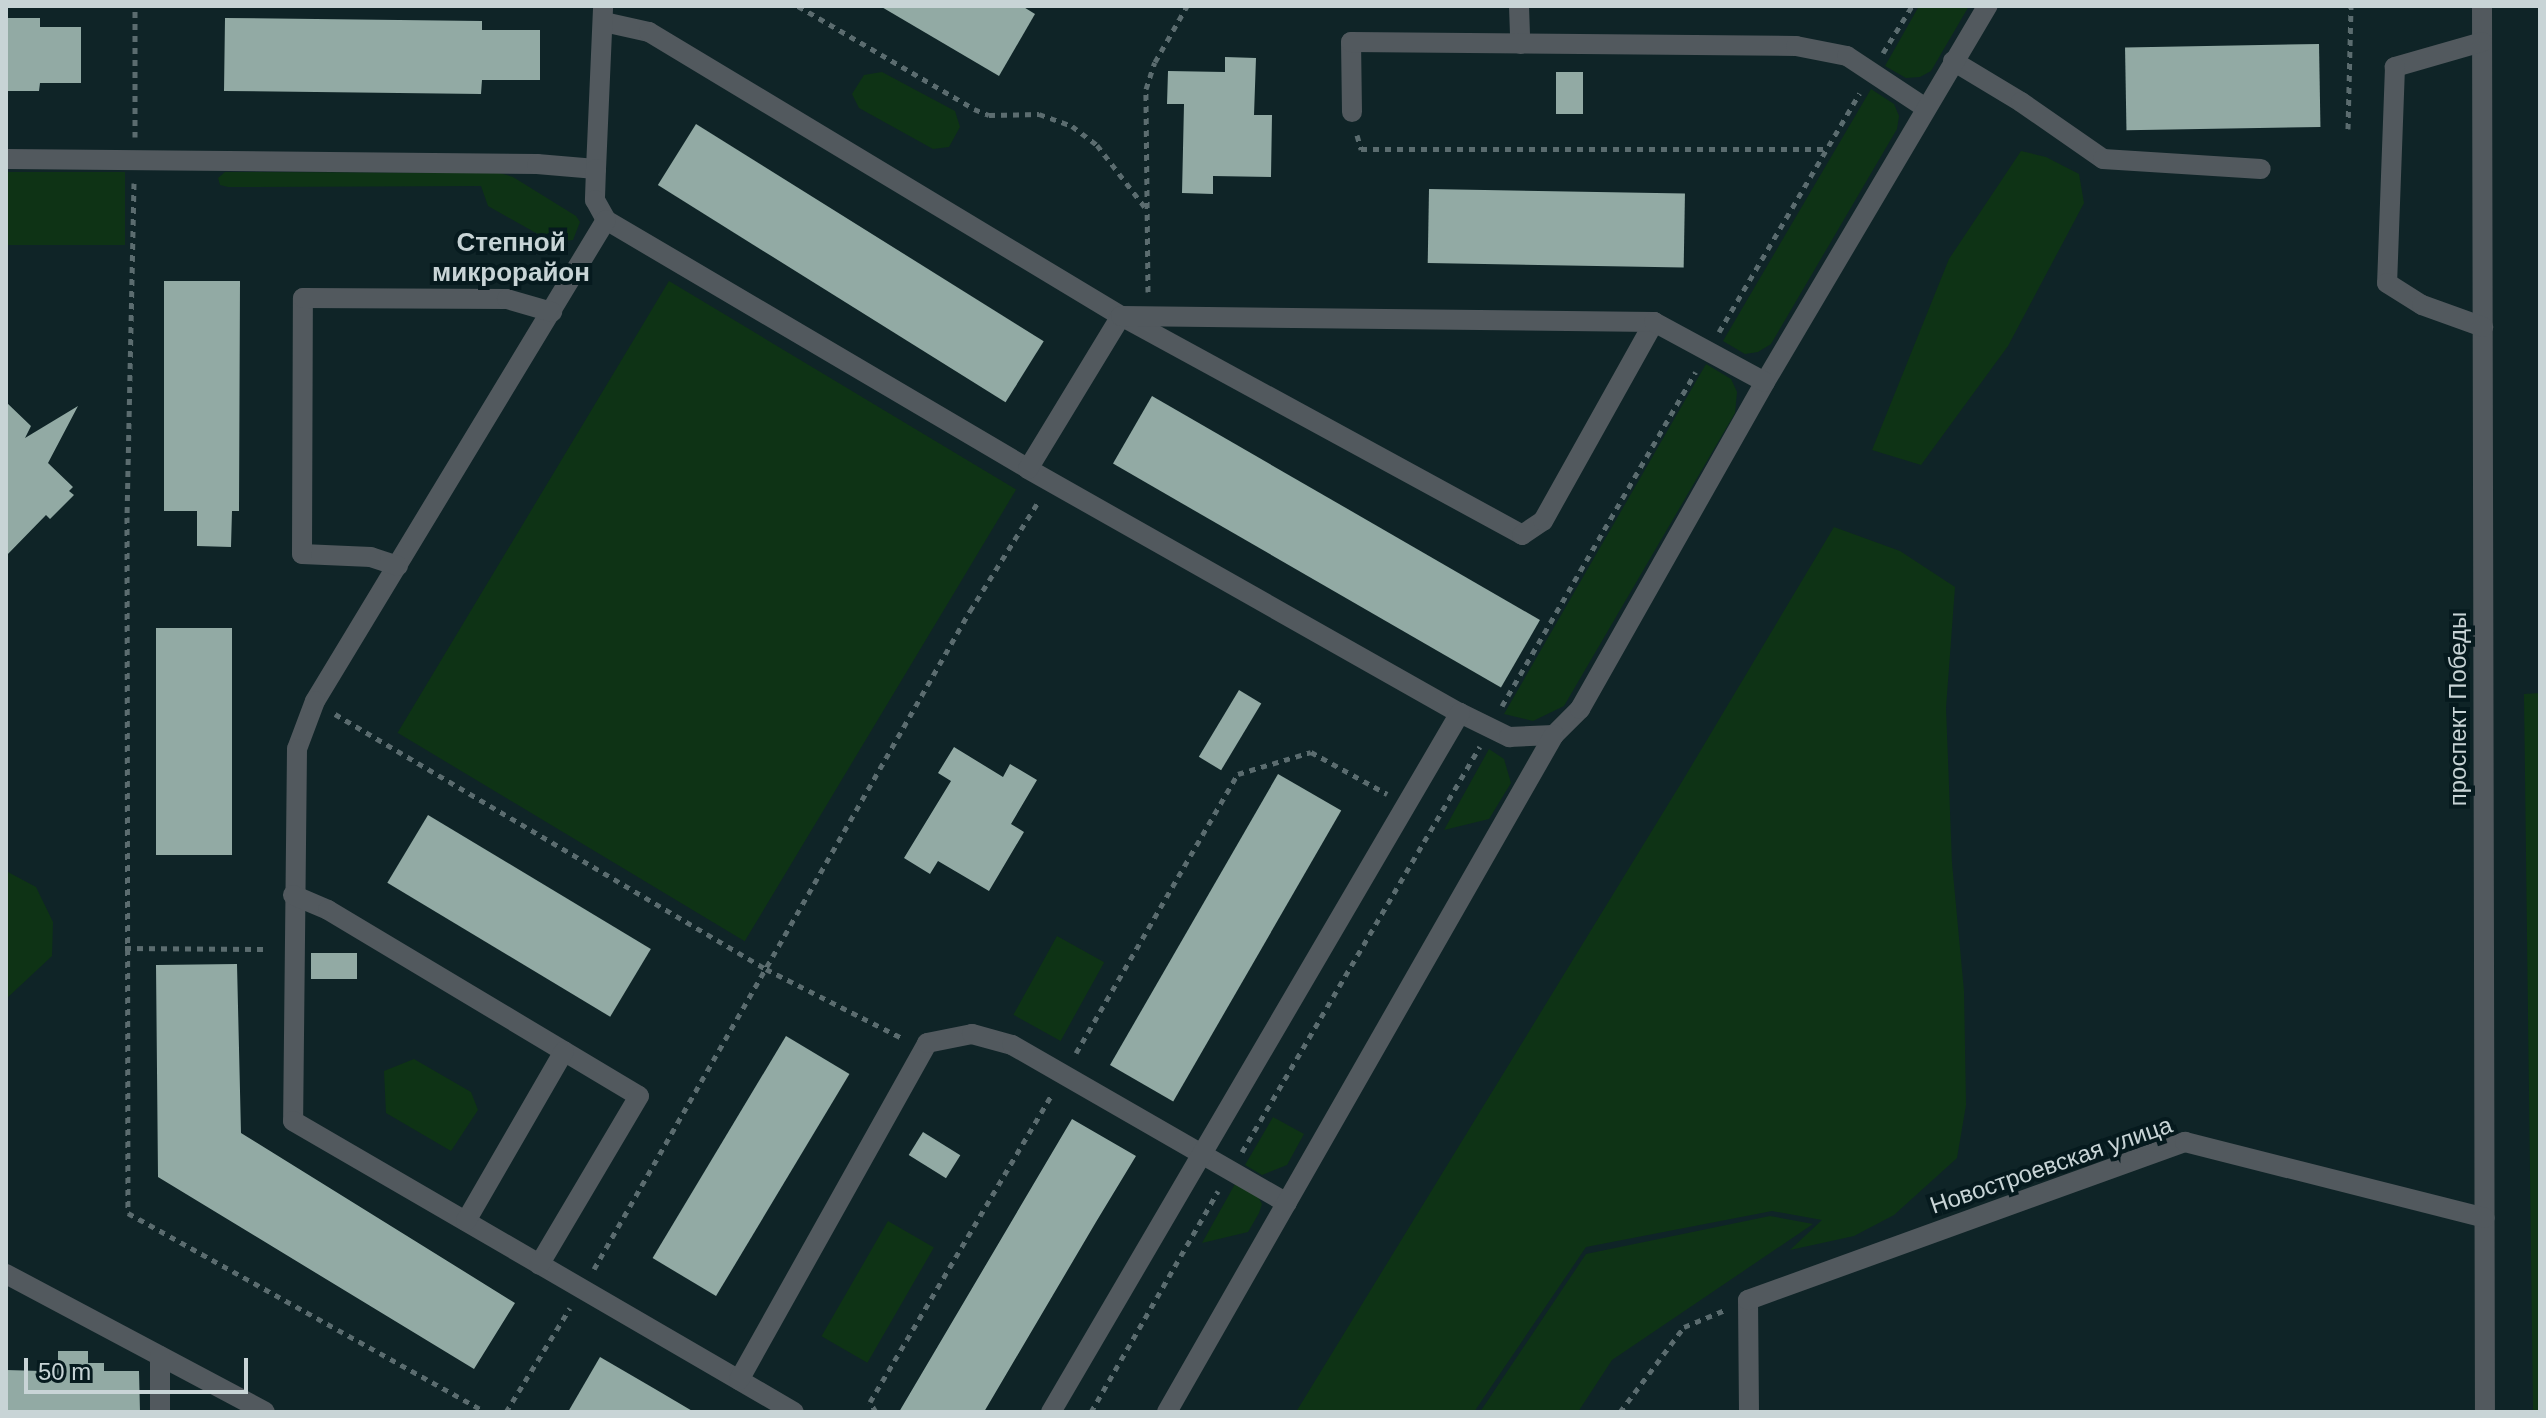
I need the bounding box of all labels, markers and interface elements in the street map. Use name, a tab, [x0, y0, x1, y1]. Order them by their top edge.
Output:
district label: Степной микрорайон	[432, 227, 590, 288]
street label: проспект Победы	[2444, 612, 2472, 806]
street label: Новостроевская улица	[1926, 1110, 2176, 1220]
scale bar	[28, 1342, 252, 1392]
text: 50 m	[38, 1358, 91, 1385]

